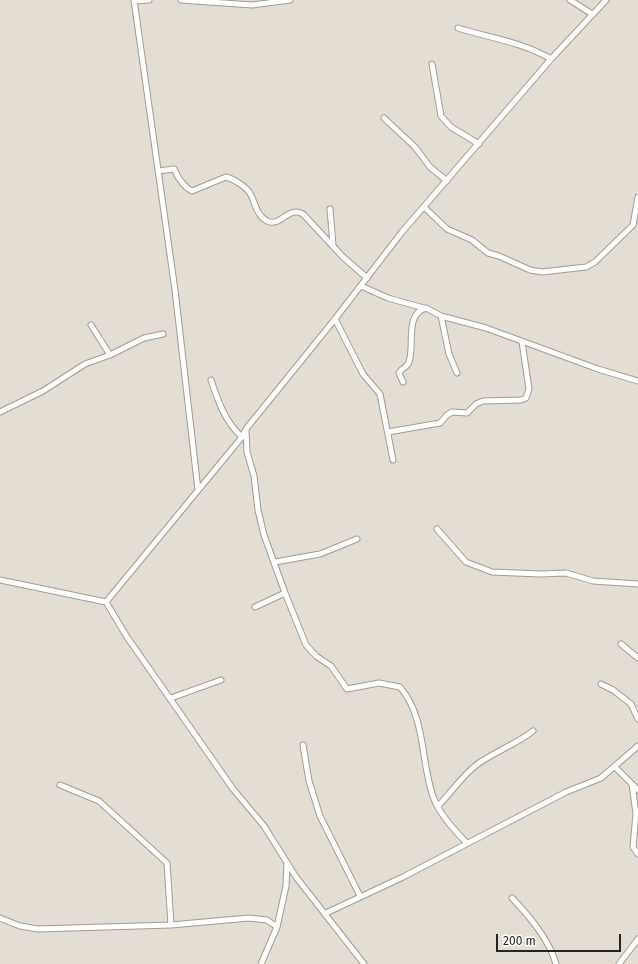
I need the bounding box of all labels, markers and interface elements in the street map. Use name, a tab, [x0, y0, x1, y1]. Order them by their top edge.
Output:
scale bar	[498, 926, 623, 952]
text: 200 m	[503, 934, 536, 948]

